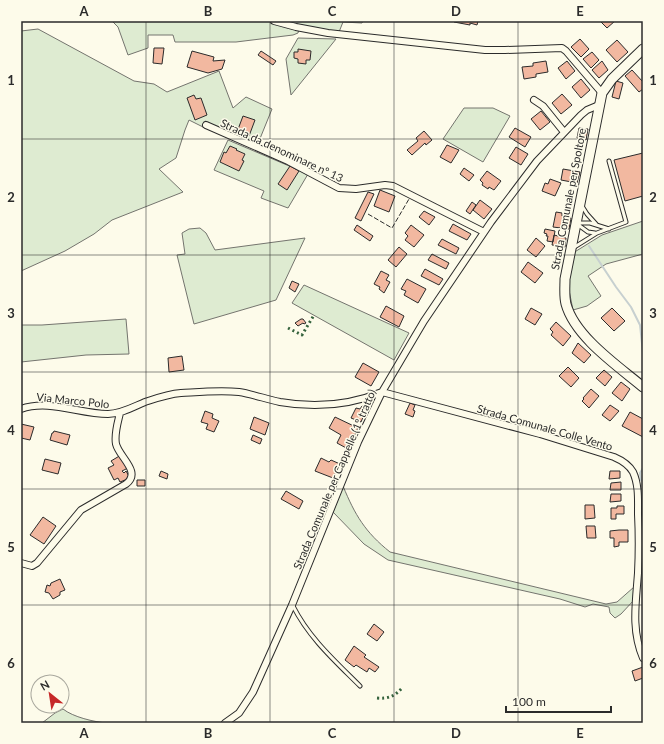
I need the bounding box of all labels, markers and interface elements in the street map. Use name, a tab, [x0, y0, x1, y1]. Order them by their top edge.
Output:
text: A	[78, 3, 89, 19]
text: B	[204, 3, 213, 19]
text: C	[328, 3, 337, 19]
text: D	[451, 3, 461, 19]
text: E	[576, 3, 584, 19]
text: 1	[7, 72, 15, 88]
text: 1	[649, 72, 657, 88]
street label: Strada da denominare nº 13	[219, 116, 345, 184]
street label: Strada Comunale per Spoltore	[548, 127, 588, 271]
text: 2	[7, 189, 15, 205]
text: 2	[649, 189, 657, 205]
text: 3	[7, 305, 15, 321]
text: 3	[649, 305, 657, 321]
street label: Strada Comunale per Cappelle (1º tratto)	[290, 387, 378, 571]
street label: Via Marco Polo	[36, 390, 110, 410]
street label: Strada Comunale Colle Vento	[476, 401, 614, 453]
text: 4	[7, 422, 15, 438]
text: 4	[649, 422, 657, 438]
text: 5	[7, 539, 15, 555]
text: 5	[649, 539, 657, 555]
text: 6	[7, 655, 15, 671]
text: 6	[649, 655, 657, 671]
north arrow	[30, 674, 70, 714]
text: N	[38, 677, 52, 693]
scale bar	[506, 688, 611, 714]
text: 100 m	[512, 694, 546, 709]
text: A	[78, 725, 89, 741]
text: B	[204, 725, 213, 741]
text: C	[328, 725, 337, 741]
text: D	[451, 725, 461, 741]
text: E	[576, 725, 584, 741]

